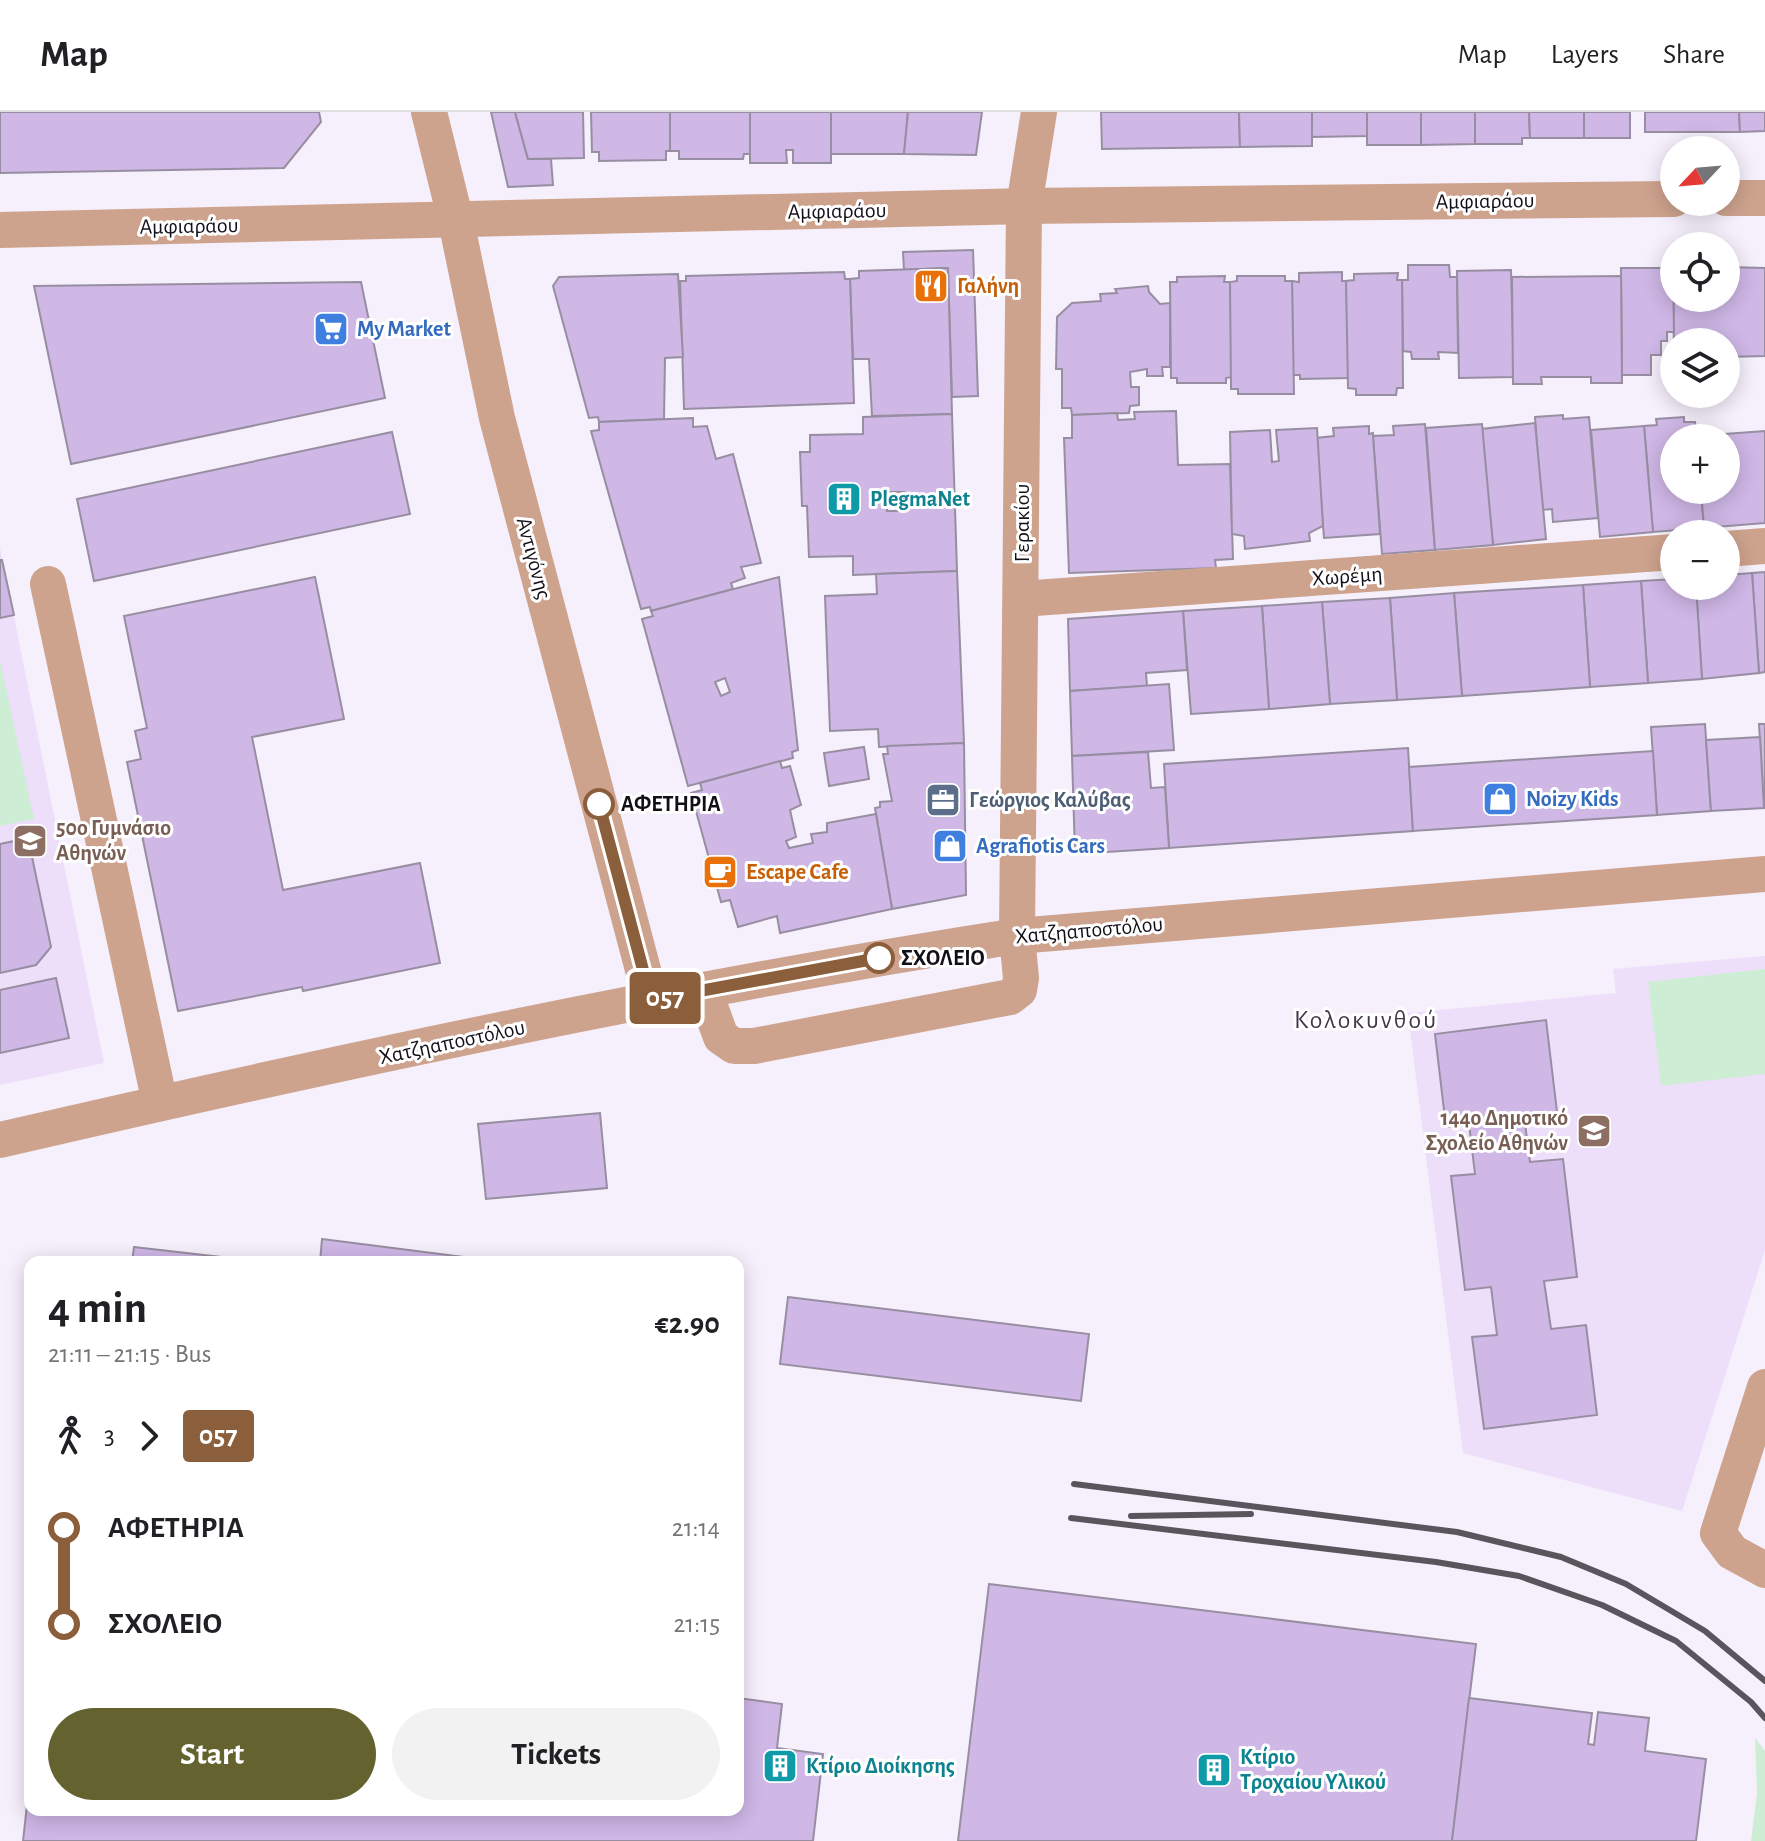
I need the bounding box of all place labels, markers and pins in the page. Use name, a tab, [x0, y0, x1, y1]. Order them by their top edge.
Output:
restaurant icon: Γαλήνη	[912, 267, 950, 305]
place label: Γαλήνη	[957, 275, 1019, 297]
supermarket icon: My Market	[312, 310, 350, 348]
place label: My Market	[357, 318, 451, 341]
building icon: PlegmaNet	[825, 480, 863, 518]
place label: PlegmaNet	[870, 488, 970, 510]
shop icon: Noizy Kids	[1481, 780, 1519, 818]
office icon: Γεώργιος Καλύβας	[924, 781, 962, 819]
place label: Noizy Kids	[1526, 788, 1619, 811]
marker: ΑΦΕΤΗΡΙΑ	[584, 789, 614, 819]
place label: Γεώργιος Καλύβας	[969, 789, 1131, 812]
place label: ΑΦΕΤΗΡΙΑ	[621, 793, 721, 815]
place label: 50ο Γυμνάσιο Αθηνών	[56, 817, 171, 864]
school or university icon: 50ο Γυμνάσιο Αθηνών	[11, 822, 49, 860]
shop icon: Agrafiotis Cars	[931, 827, 969, 865]
place label: Agrafiotis Cars	[976, 835, 1105, 857]
cafe icon: Escape Cafe	[701, 853, 739, 891]
place label: Escape Cafe	[746, 861, 849, 883]
marker: ΣΧΟΛΕΙΟ	[864, 943, 894, 973]
place label: ΣΧΟΛΕΙΟ	[901, 947, 985, 969]
place label: 144ο Δημοτικό Σχολείο Αθηνών	[1426, 1107, 1568, 1154]
school or university icon: 144ο Δημοτικό Σχολείο Αθηνών	[1575, 1112, 1613, 1150]
place label: Κτίριο Τροχαίου Υλικού	[1240, 1746, 1386, 1793]
building icon: Κτίριο Διοίκησης	[761, 1747, 799, 1785]
building icon: Κτίριο Τροχαίου Υλικού	[1195, 1751, 1233, 1789]
place label: Κτίριο Διοίκησης	[806, 1755, 955, 1778]

